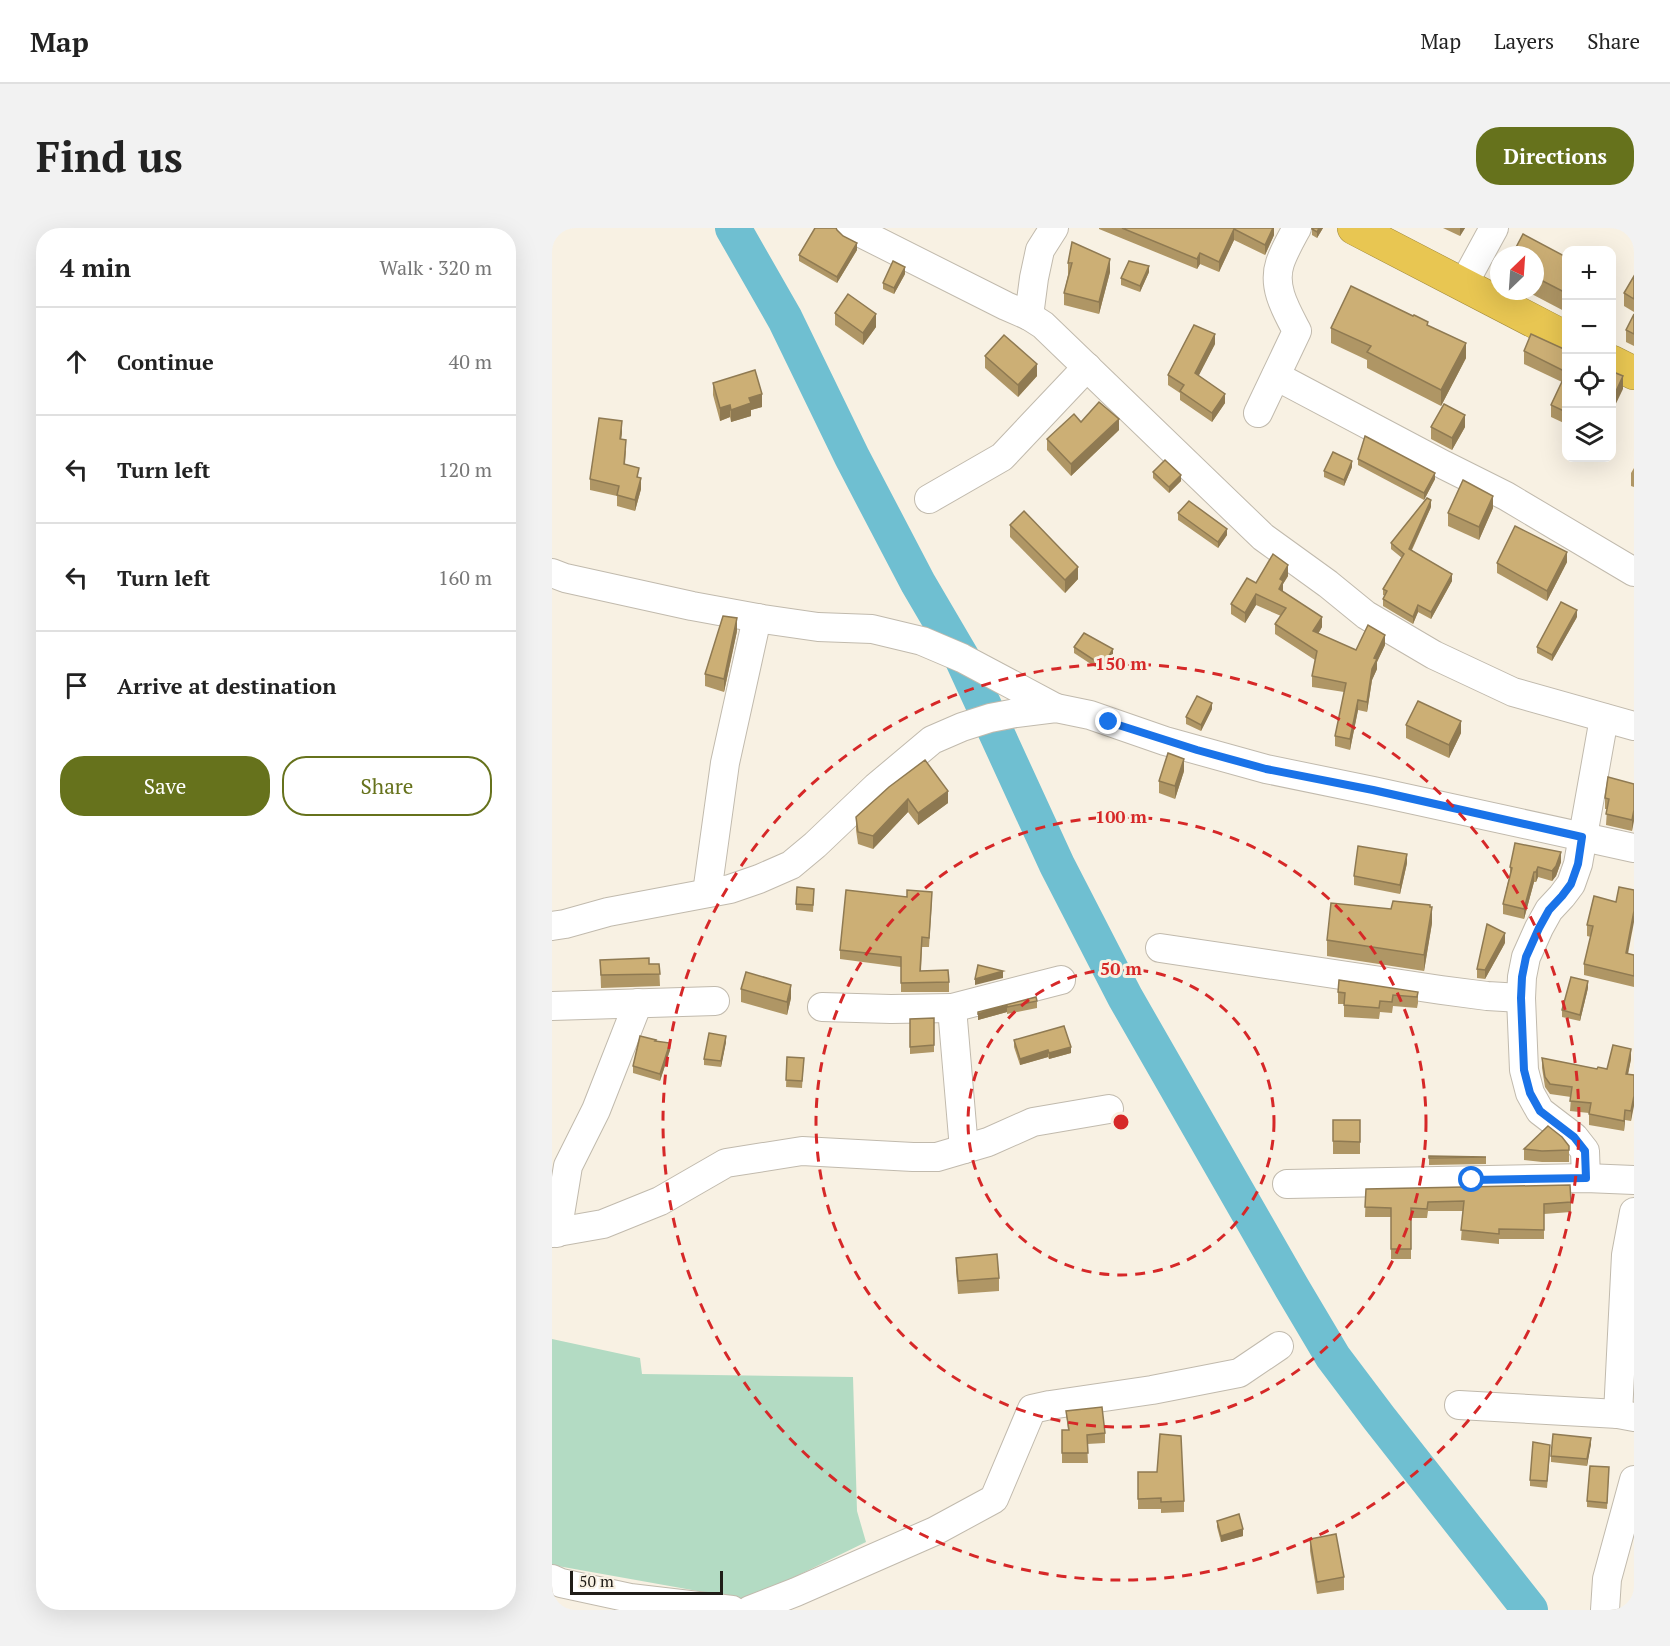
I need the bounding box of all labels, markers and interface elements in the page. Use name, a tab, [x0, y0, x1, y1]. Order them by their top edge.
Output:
text: Map	[30, 23, 89, 60]
text: Map	[1420, 27, 1461, 55]
text: Layers	[1494, 27, 1554, 55]
text: Share	[1587, 27, 1640, 55]
button: Directions	[1476, 127, 1634, 185]
text: Find us	[36, 128, 183, 184]
north arrow	[1490, 246, 1544, 300]
map controls	[1562, 246, 1616, 462]
button: +	[1562, 246, 1616, 300]
text: 4 min	[60, 250, 131, 284]
text: Walk · 320 m	[380, 254, 492, 281]
button: −	[1562, 300, 1616, 354]
icon: ahead	[60, 345, 93, 378]
text: Continue	[117, 347, 214, 376]
text: 40 m	[449, 348, 492, 375]
button: locate	[1562, 354, 1616, 408]
button: layers	[1562, 408, 1616, 462]
icon: left	[60, 453, 93, 486]
text: Turn left	[117, 455, 210, 484]
text: 120 m	[438, 456, 492, 483]
icon: left	[60, 561, 93, 594]
text: Turn left	[117, 563, 210, 592]
text: 160 m	[438, 564, 492, 591]
text: 150 m	[1095, 651, 1147, 675]
icon: arrive	[60, 669, 93, 702]
text: Arrive at destination	[117, 671, 336, 700]
route end	[1095, 708, 1121, 734]
button: Save	[60, 756, 270, 816]
button: Share	[282, 756, 492, 816]
text: 100 m	[1095, 804, 1147, 828]
text: 50 m	[1100, 956, 1142, 980]
centre of rings	[1111, 1112, 1131, 1132]
route start	[1458, 1166, 1484, 1192]
scale bar	[570, 1568, 723, 1596]
text: 50 m	[579, 1570, 614, 1592]

